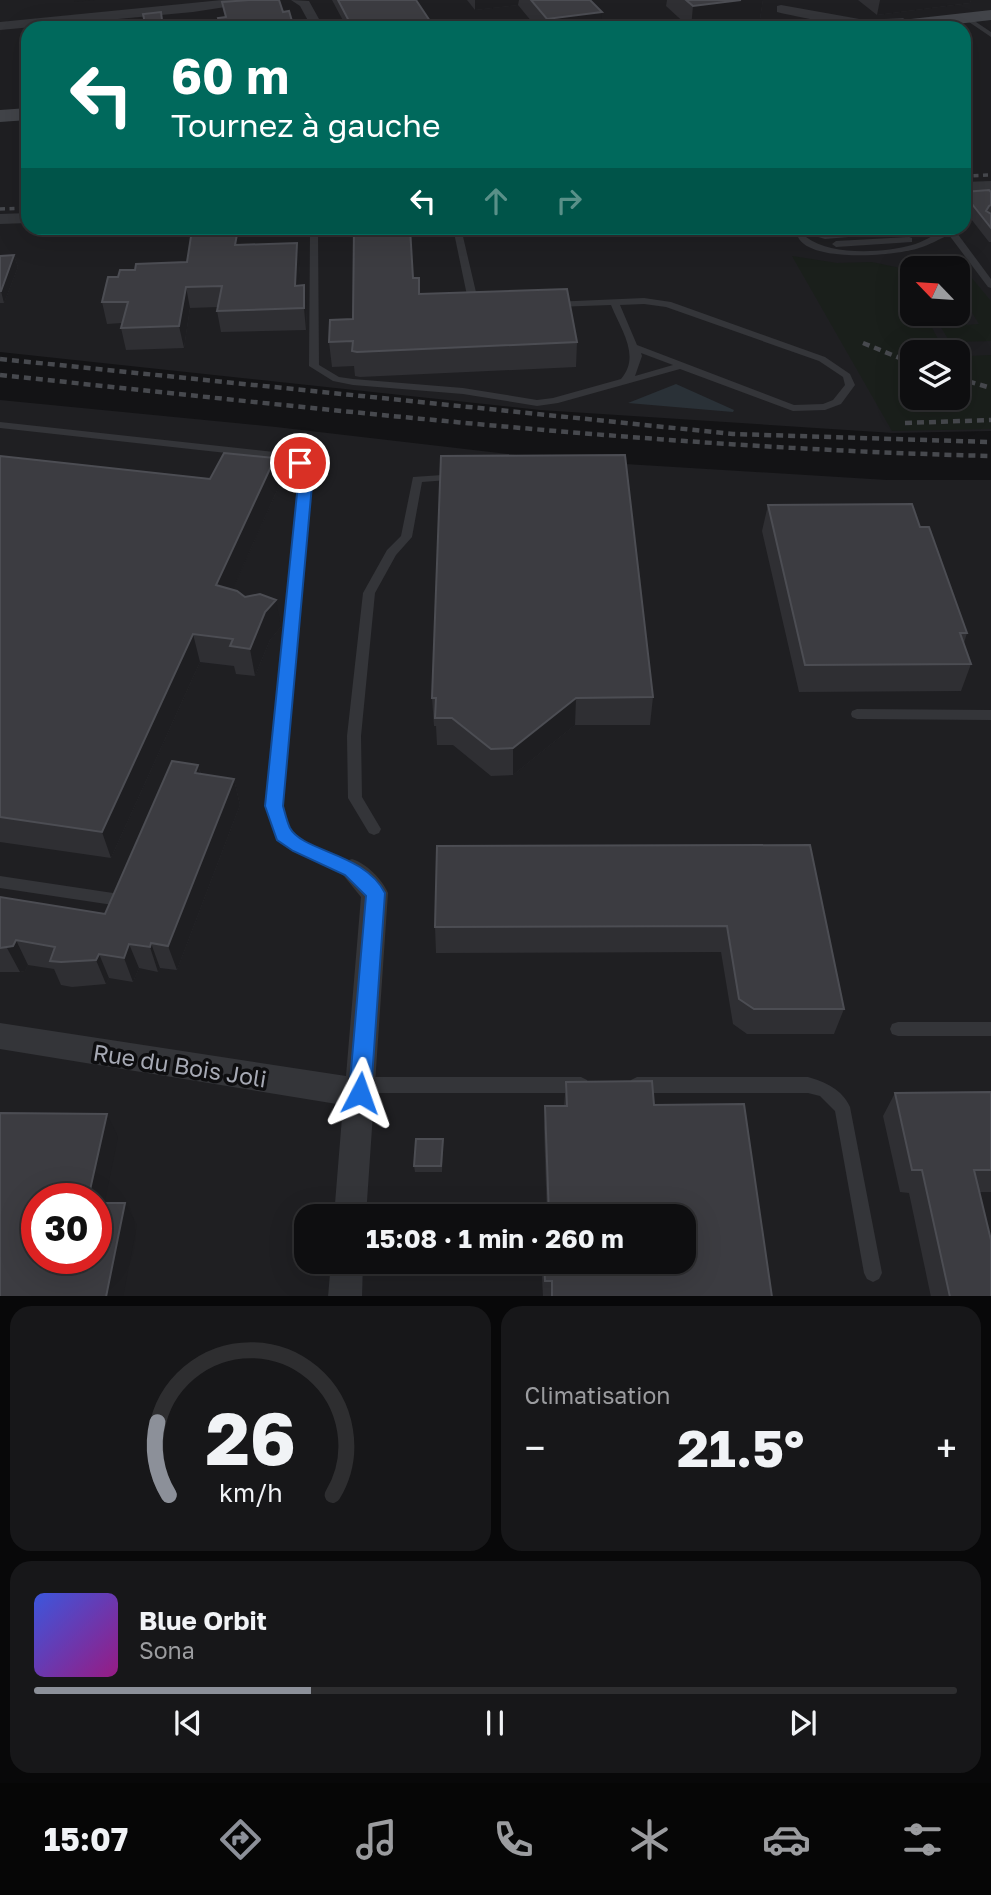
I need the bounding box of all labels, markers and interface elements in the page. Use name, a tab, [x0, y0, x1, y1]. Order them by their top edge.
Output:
text: 60 m	[171, 46, 289, 105]
icon: left	[56, 49, 147, 140]
text: Tournez à gauche	[171, 106, 440, 144]
icon: left	[404, 182, 442, 220]
icon: ahead	[477, 182, 515, 220]
icon: right	[550, 182, 588, 220]
north arrow	[900, 256, 970, 326]
map controls	[900, 256, 970, 410]
button: layers	[900, 340, 970, 410]
pin	[270, 433, 330, 493]
icon: arrive	[281, 444, 319, 482]
street label: Rue du Bois Joli	[91, 1037, 269, 1093]
position arrow	[323, 1056, 397, 1130]
speed limit sign: 30	[21, 1183, 112, 1274]
text: 15:08 · 1 min · 260 m	[366, 1223, 624, 1254]
text: Climatisation	[525, 1381, 670, 1409]
text: 26	[205, 1394, 296, 1481]
text: 21.5°	[677, 1416, 804, 1478]
text: −	[525, 1425, 545, 1470]
text: +	[936, 1425, 957, 1470]
text: km/h	[218, 1476, 282, 1507]
text: Blue Orbit	[139, 1605, 267, 1636]
text: Sona	[139, 1636, 195, 1664]
icon: previous	[169, 1704, 207, 1742]
icon: pause	[476, 1704, 514, 1742]
icon: next	[784, 1704, 822, 1742]
icon: directions	[216, 1815, 265, 1864]
icon: music	[352, 1815, 401, 1864]
icon: phone	[489, 1815, 538, 1864]
icon: climate	[625, 1815, 674, 1864]
icon: car	[762, 1815, 811, 1864]
icon: filters	[898, 1815, 947, 1864]
text: 15:07	[44, 1820, 128, 1858]

